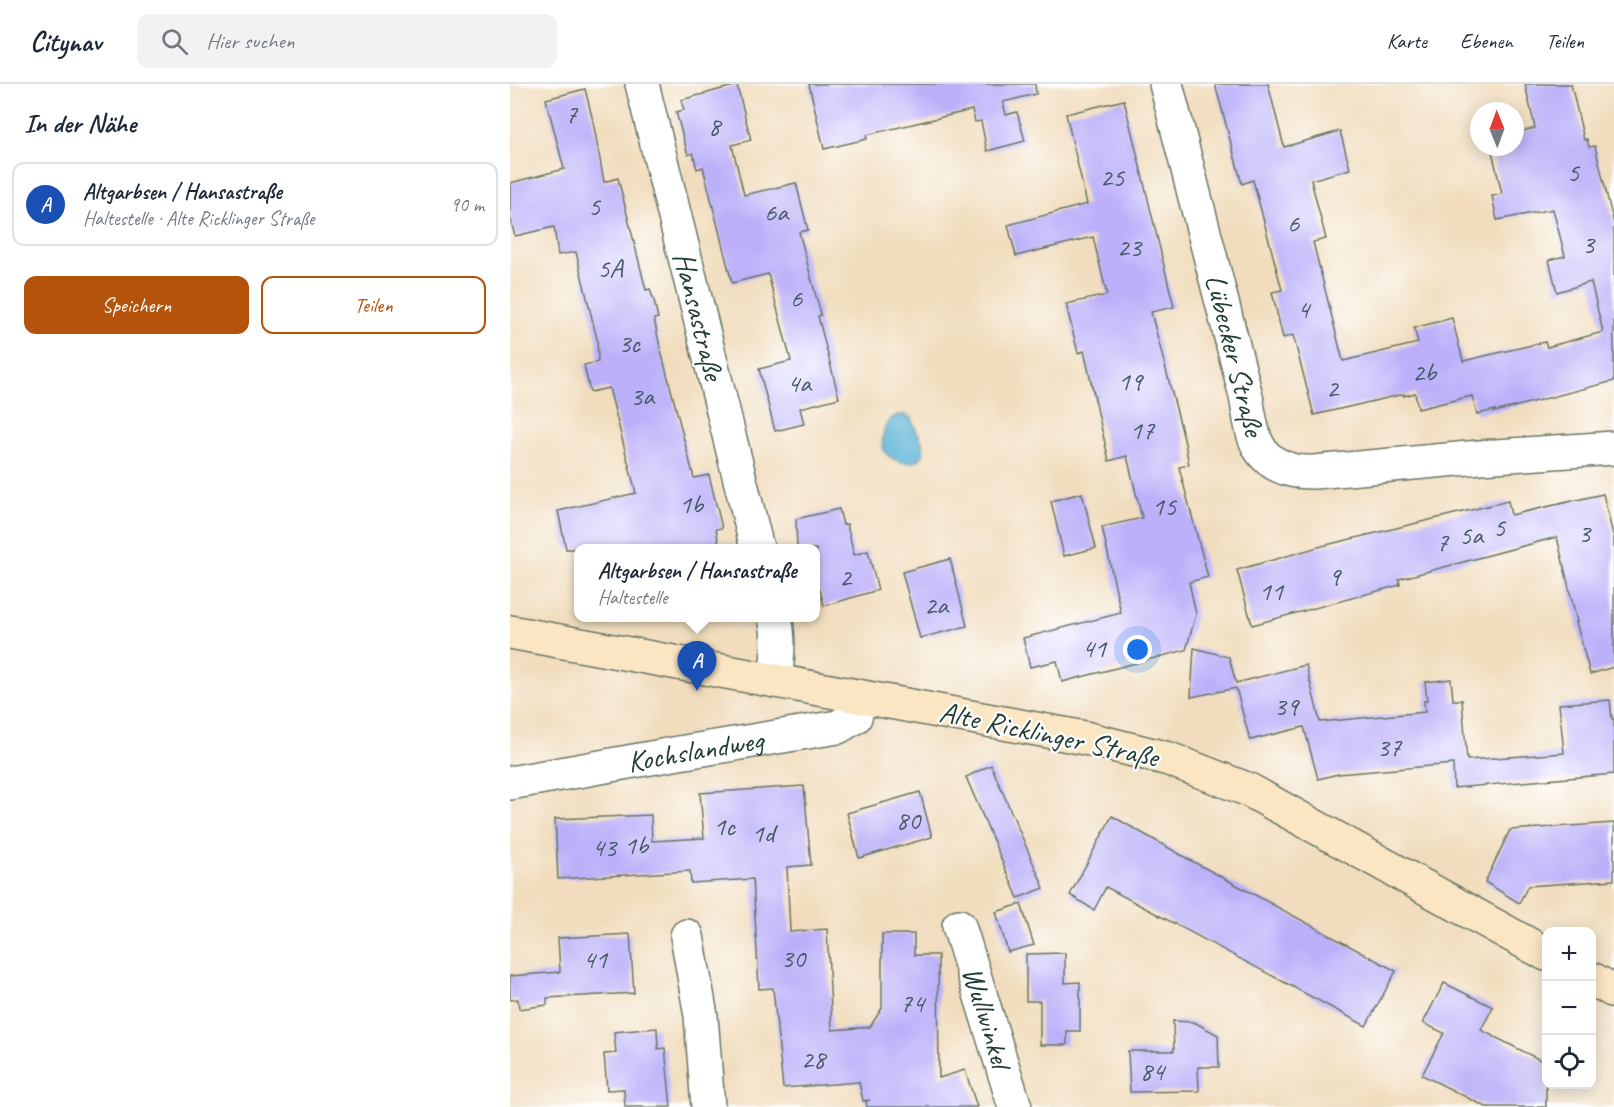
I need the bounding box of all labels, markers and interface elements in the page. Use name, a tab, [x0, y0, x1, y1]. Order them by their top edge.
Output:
search box	[137, 14, 557, 68]
text: Citynav	[30, 24, 101, 59]
icon: search	[158, 25, 191, 58]
text: Hier suchen	[206, 27, 295, 55]
text: Karte	[1387, 28, 1427, 54]
text: Ebenen	[1460, 28, 1513, 54]
text: Teilen	[1546, 28, 1584, 54]
house number: 7	[565, 97, 579, 131]
north arrow	[1470, 102, 1524, 156]
text: In der Nähe	[24, 107, 136, 140]
house number: 8	[708, 109, 723, 143]
house number: 5	[1567, 155, 1581, 189]
house number: 25	[1100, 160, 1126, 194]
text: Altgarbsen / Hansastraße	[83, 178, 282, 206]
house number: 5	[588, 189, 602, 223]
text: A	[40, 192, 51, 217]
text: 90 m	[450, 192, 484, 217]
house number: 6a	[764, 195, 790, 229]
text: Haltestelle · Alte Ricklinger Straße	[83, 206, 315, 231]
house number: 6	[1287, 206, 1300, 240]
house number: 3	[1582, 227, 1596, 261]
house number: 23	[1117, 230, 1143, 264]
street label: Hansastraße	[665, 248, 734, 386]
house number: 5A	[597, 251, 624, 285]
street label: Lübecker Straße	[1197, 270, 1274, 442]
button: Speichern	[24, 276, 249, 334]
button: Teilen	[261, 276, 486, 334]
house number: 6	[790, 281, 803, 315]
house number: 4	[1297, 292, 1312, 326]
house number: 3c	[618, 326, 641, 360]
house number: 2b	[1412, 355, 1437, 389]
house number: 19	[1118, 364, 1144, 398]
house number: 4a	[787, 366, 813, 400]
house number: 2	[1326, 371, 1340, 405]
house number: 3a	[630, 379, 656, 413]
house number: 17	[1130, 413, 1156, 447]
house number: 1b	[679, 487, 704, 521]
house number: 15	[1152, 489, 1178, 523]
house number: 5	[1493, 510, 1507, 544]
house number: 3	[1578, 516, 1592, 550]
house number: 5a	[1459, 518, 1485, 552]
house number: 7	[1436, 525, 1450, 559]
popup	[574, 544, 820, 622]
text: Altgarbsen / Hansastraße	[598, 557, 796, 585]
house number: 9	[1328, 559, 1342, 593]
house number: 2	[839, 560, 853, 594]
house number: 11	[1259, 574, 1285, 608]
text: Haltestelle	[598, 585, 667, 610]
house number: 2a	[924, 588, 950, 622]
house number: 41	[1082, 631, 1108, 665]
your location	[1123, 635, 1152, 664]
pin: A	[678, 642, 717, 691]
house number: 39	[1274, 689, 1300, 723]
street label: Alte Ricklinger Straße	[936, 692, 1164, 776]
street label: Kochslandweg	[624, 720, 768, 781]
house number: 37	[1377, 730, 1403, 764]
house number: 80	[896, 803, 922, 837]
house number: 1c	[713, 809, 736, 843]
house number: 1d	[752, 816, 779, 850]
house number: 1b	[624, 828, 649, 862]
house number: 43	[592, 830, 618, 864]
map controls	[1542, 927, 1596, 1089]
button: +	[1542, 927, 1596, 981]
house number: 30	[781, 941, 807, 975]
house number: 41	[583, 942, 609, 976]
street label: Wullwinkel	[954, 962, 1022, 1077]
button: −	[1542, 981, 1596, 1035]
house number: 74	[900, 986, 927, 1020]
button: locate	[1542, 1035, 1596, 1089]
house number: 28	[801, 1042, 828, 1076]
house number: 84	[1140, 1054, 1167, 1088]

